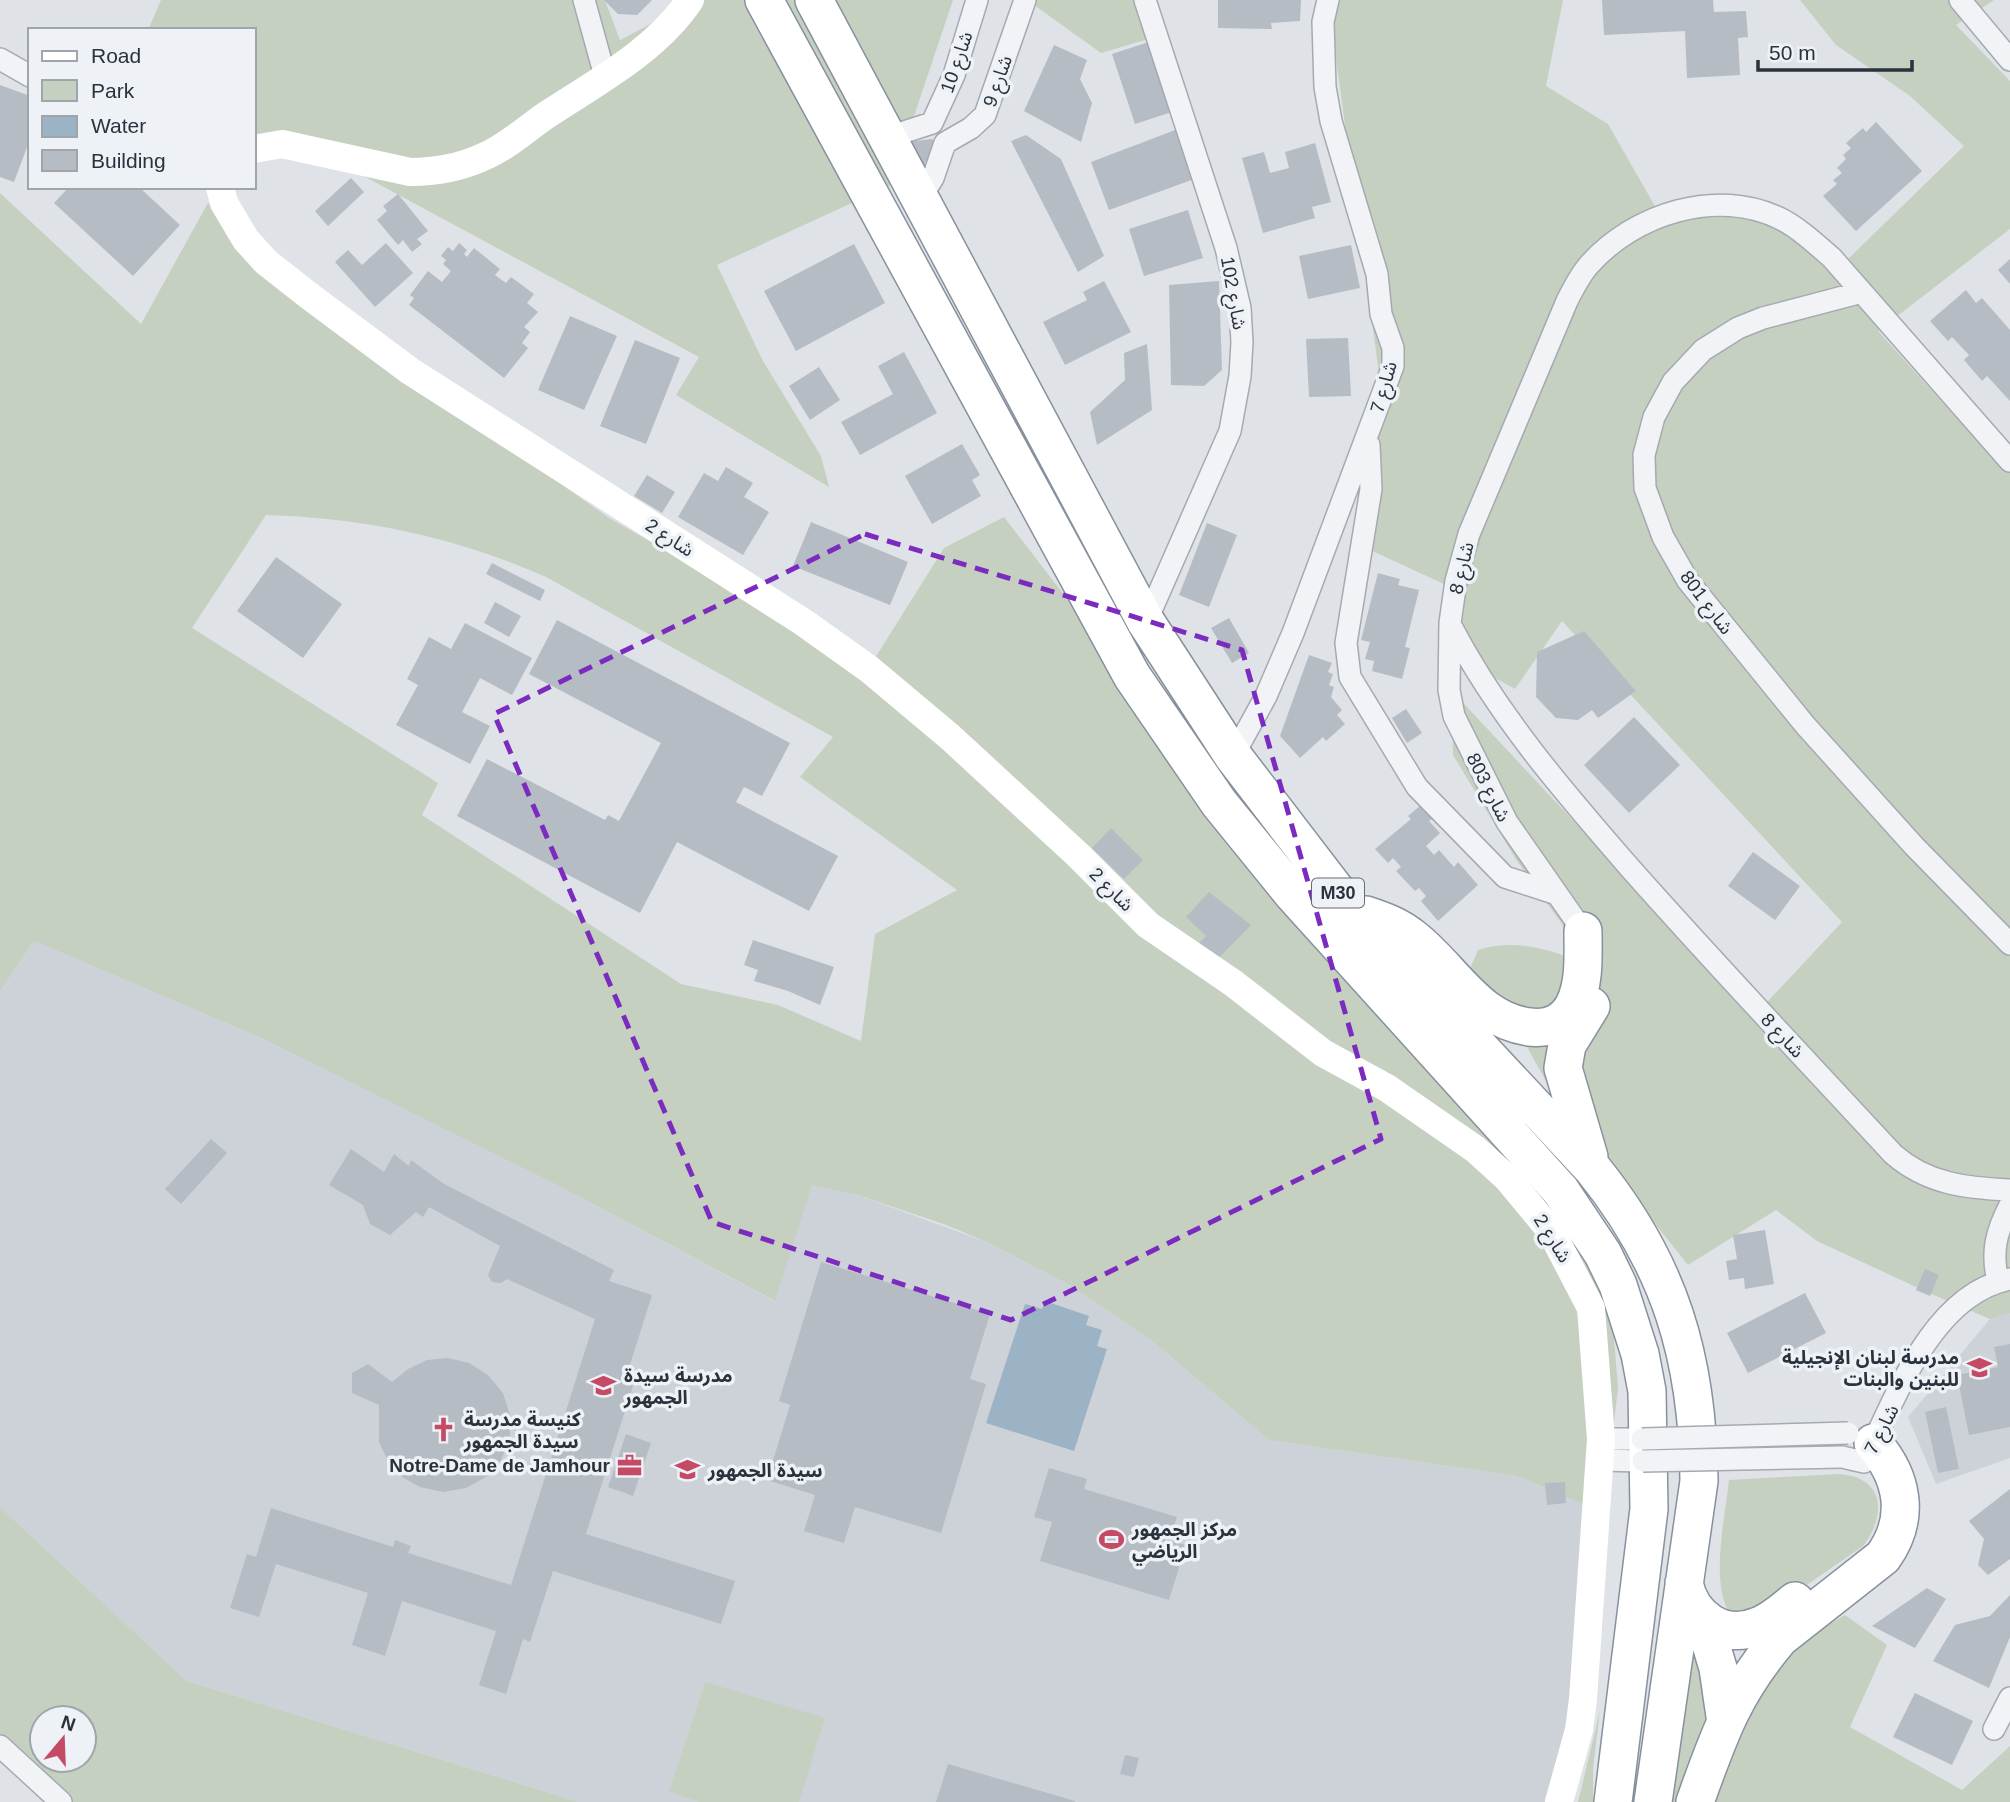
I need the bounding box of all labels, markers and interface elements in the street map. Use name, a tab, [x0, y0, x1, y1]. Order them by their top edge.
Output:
legend	[28, 28, 256, 189]
scale bar	[1758, 28, 1912, 72]
street label: شارع 10	[936, 29, 980, 97]
text: 50 m	[1769, 41, 1816, 64]
text: Road	[91, 44, 141, 67]
street label: شارع 9	[979, 53, 1019, 111]
text: Park	[91, 79, 135, 102]
text: Water	[91, 114, 146, 137]
text: Building	[91, 149, 166, 172]
street label: شارع 102	[1214, 255, 1250, 332]
street label: شارع 7	[1366, 359, 1404, 416]
street label: شارع 2	[640, 514, 698, 563]
street label: شارع 8	[1445, 540, 1481, 597]
street label: شارع 801	[1674, 566, 1737, 640]
street label: شارع 803	[1460, 749, 1515, 826]
street label: شارع 2	[1083, 863, 1138, 918]
road number: M30	[1312, 878, 1364, 908]
street label: شارع 8	[1755, 1009, 1808, 1064]
street label: شارع 2	[1527, 1210, 1575, 1268]
place label: مدرسة لبنان الإنجيلية للبنين والبنات	[1782, 1347, 1959, 1390]
school or university icon: مدرسة لبنان الإنجيلية للبنين والبنات	[1965, 1354, 1993, 1382]
place label: مدرسة سيدة الجمهور	[623, 1365, 733, 1409]
school or university icon: مدرسة سيدة الجمهور	[590, 1372, 618, 1400]
street label: شارع 7	[1860, 1401, 1905, 1459]
place label: كنيسة مدرسة سيدة الجمهور	[463, 1409, 581, 1453]
church icon: كنيسة مدرسة سيدة الجمهور	[430, 1416, 458, 1444]
office icon: Notre-Dame de Jamhour	[616, 1451, 644, 1479]
place label: Notre-Dame de Jamhour	[389, 1455, 611, 1476]
school or university icon: سيدة الجمهور	[674, 1456, 702, 1484]
place label: سيدة الجمهور	[707, 1460, 823, 1482]
place label: مركز الجمهور الرياضي	[1131, 1519, 1237, 1566]
sports icon: مركز الجمهور الرياضي	[1098, 1526, 1126, 1554]
north arrow	[28, 1704, 98, 1774]
text: N	[58, 1711, 78, 1736]

